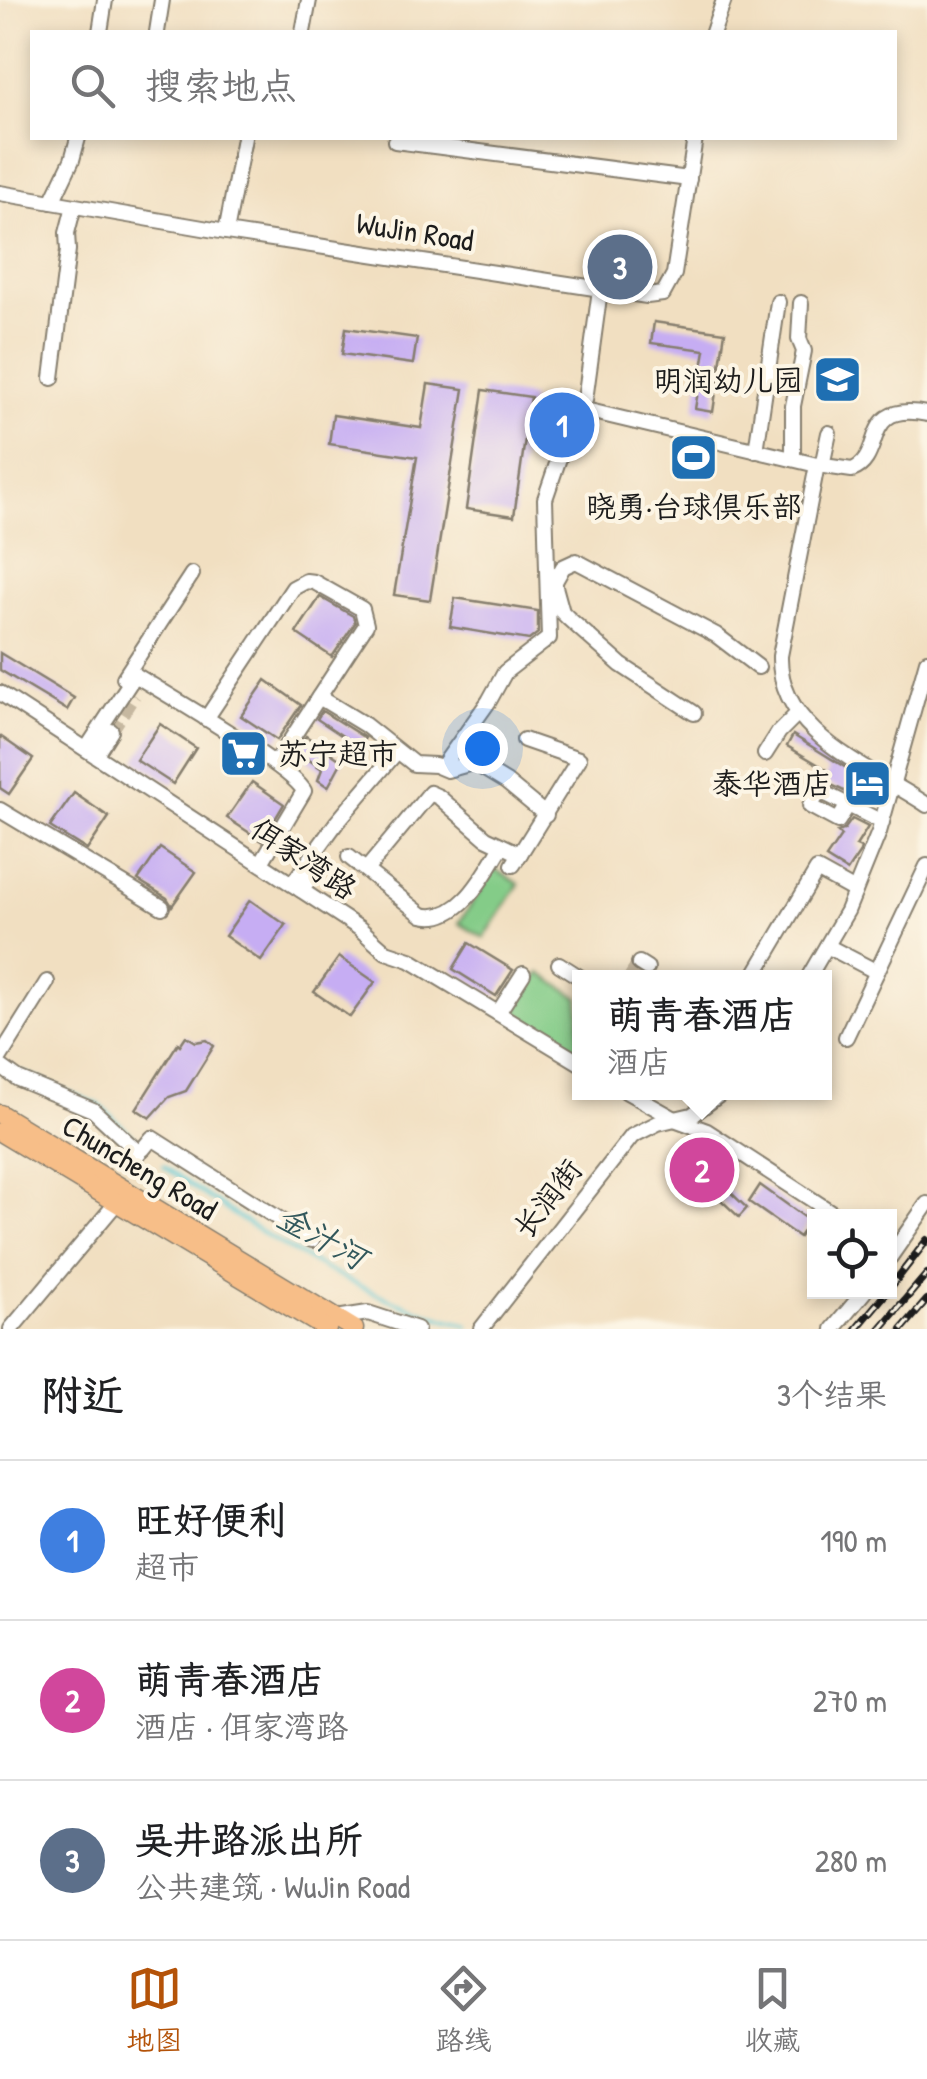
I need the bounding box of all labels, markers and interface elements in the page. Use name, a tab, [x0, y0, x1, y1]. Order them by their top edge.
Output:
search box	[30, 30, 897, 140]
icon: search	[65, 58, 120, 113]
text: 搜索地点	[145, 59, 297, 111]
street label: WuJin Road	[354, 202, 477, 260]
pin: 3	[588, 230, 652, 304]
school or university icon: 明润幼儿园	[812, 354, 864, 406]
place label: 明润幼儿园	[653, 360, 803, 400]
pin: 1	[530, 388, 594, 462]
sports icon: 晓勇·台球俱乐部	[668, 431, 720, 483]
place label: 晓勇·台球俱乐部	[586, 486, 802, 526]
your location	[457, 723, 508, 774]
supermarket icon: 苏宁超市	[217, 727, 269, 779]
place label: 苏宁超市	[278, 733, 398, 773]
hotel icon: 泰华酒店	[841, 757, 893, 809]
place label: 泰华酒店	[712, 763, 832, 803]
street label: 佴家湾路	[243, 808, 365, 908]
popup	[572, 970, 832, 1100]
text: 萌青春酒店	[607, 988, 797, 1040]
text: 酒店	[607, 1040, 671, 1083]
street label: Chuncheng Road	[55, 1105, 225, 1229]
pin: 2	[670, 1132, 734, 1208]
street label: 长润街	[504, 1150, 590, 1246]
water label: 金汁河	[270, 1195, 379, 1281]
map controls	[807, 1209, 897, 1299]
button: locate	[807, 1209, 897, 1299]
text: 附近	[40, 1366, 124, 1423]
text: 3个结果	[777, 1373, 887, 1416]
text: 旺好便利	[135, 1493, 287, 1545]
text: 1	[67, 1519, 78, 1562]
text: 190 m	[820, 1519, 887, 1562]
text: 超市	[135, 1545, 199, 1588]
text: 萌青春酒店	[135, 1653, 325, 1705]
text: 2	[65, 1679, 80, 1722]
text: 270 m	[813, 1679, 887, 1722]
text: 酒店 · 佴家湾路	[135, 1705, 348, 1748]
text: 吴井路派出所	[135, 1813, 363, 1865]
text: 3	[65, 1839, 80, 1882]
text: 280 m	[815, 1839, 887, 1882]
text: 公共建筑 · WuJin Road	[135, 1865, 410, 1908]
tab: 地图	[126, 1961, 183, 2059]
tab: 路线	[435, 1961, 492, 2059]
tab: 收藏	[744, 1961, 801, 2059]

